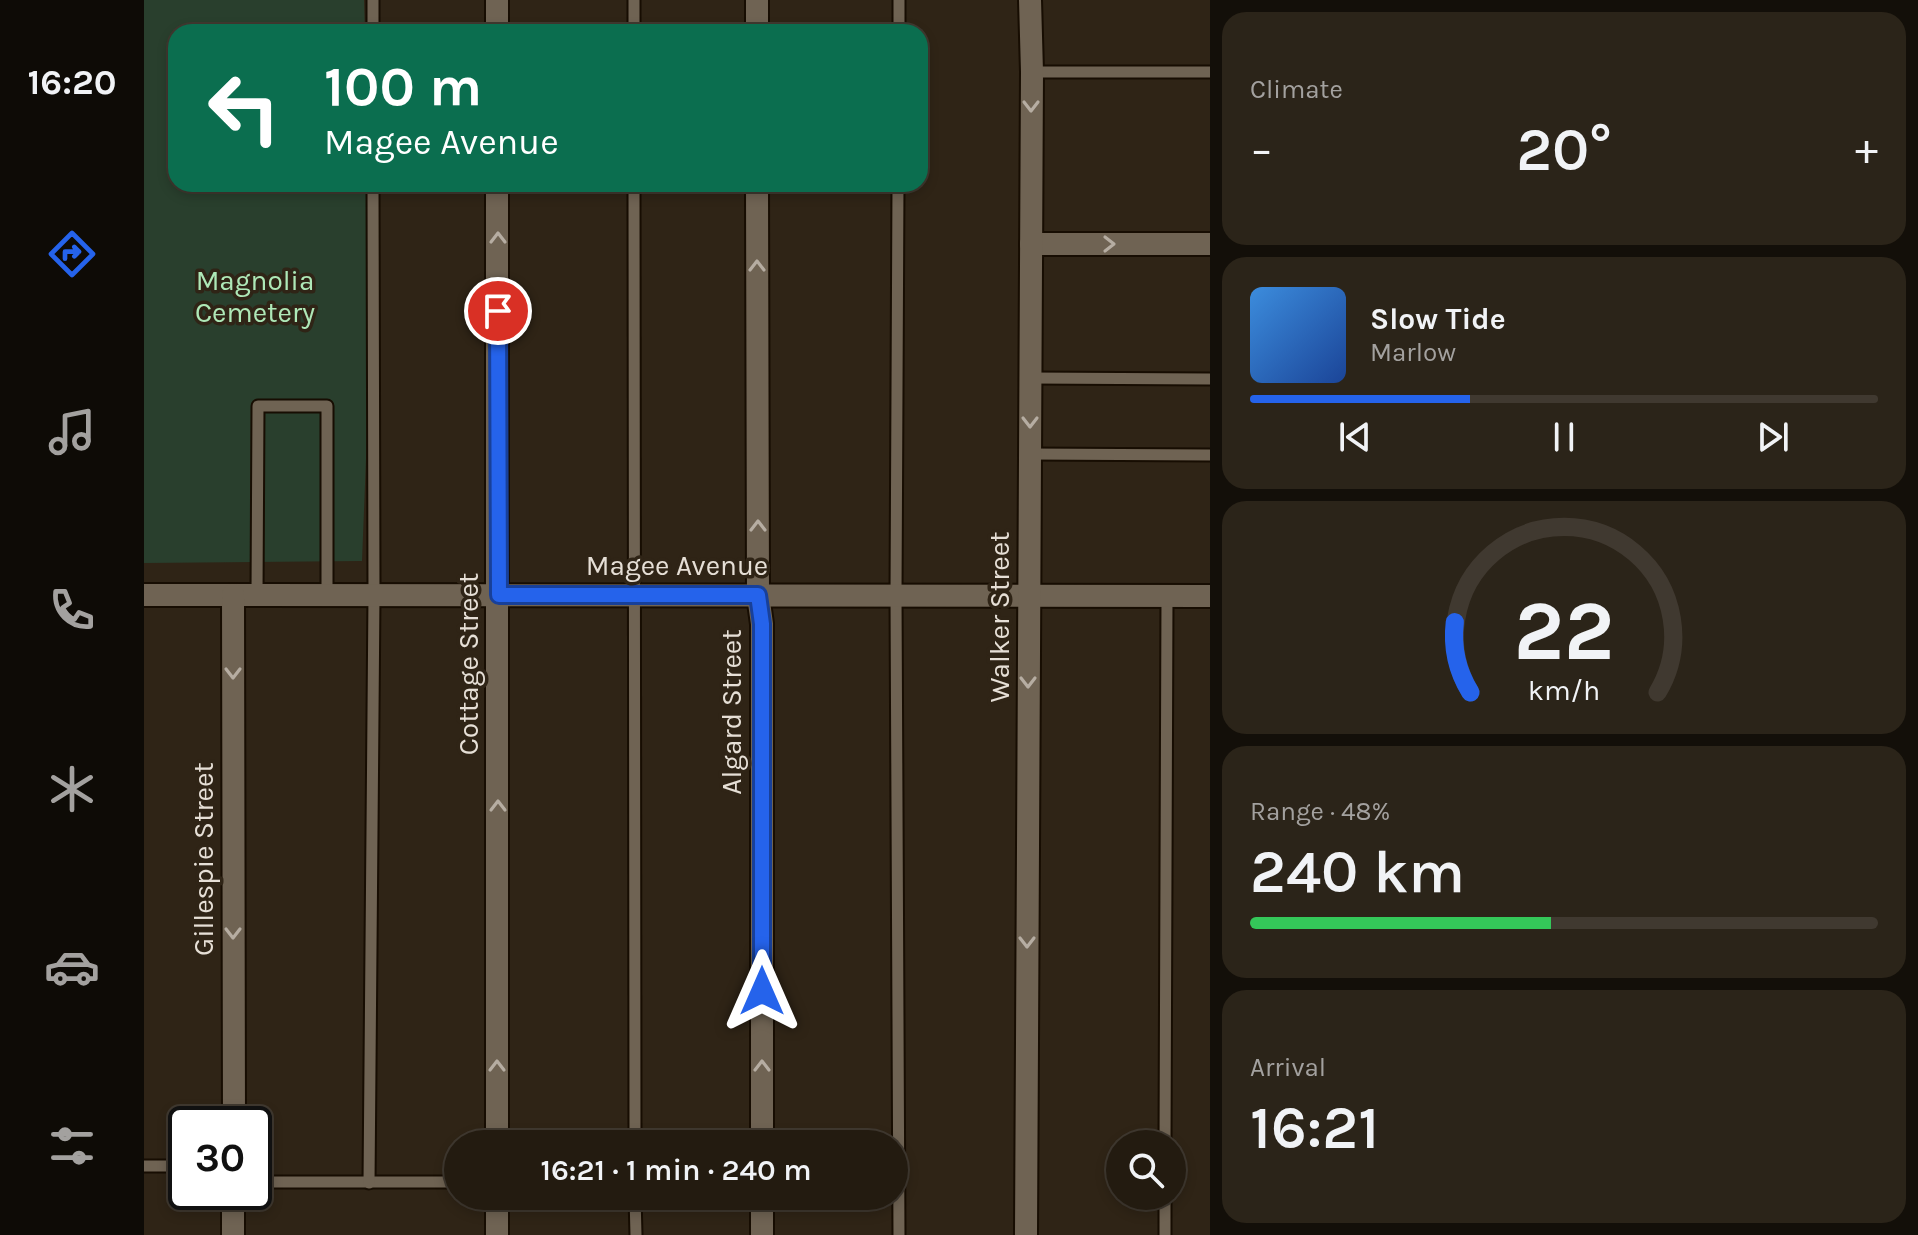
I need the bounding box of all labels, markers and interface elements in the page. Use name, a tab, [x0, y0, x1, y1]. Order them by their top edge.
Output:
text: 100 m	[324, 54, 482, 119]
icon: left	[192, 56, 296, 160]
text: 16:20	[28, 61, 116, 103]
text: Climate	[1250, 74, 1343, 105]
one-way arrow	[1022, 100, 1040, 113]
text: 20°	[1516, 115, 1612, 185]
text: Magee Avenue	[324, 121, 559, 163]
text: −	[1250, 124, 1273, 175]
text: +	[1855, 124, 1878, 175]
icon: directions	[44, 226, 100, 282]
one-way arrow	[489, 231, 507, 244]
one-way arrow	[1103, 235, 1116, 253]
one-way arrow	[748, 259, 766, 272]
park label: Magnolia Cemetery	[195, 264, 315, 329]
pin	[464, 277, 532, 345]
icon: arrive	[476, 289, 520, 333]
text: Slow Tide	[1370, 301, 1506, 337]
text: Marlow	[1370, 337, 1456, 368]
icon: music	[44, 404, 100, 460]
icon: previous	[1333, 415, 1377, 459]
icon: pause	[1542, 415, 1586, 459]
icon: next	[1751, 415, 1795, 459]
one-way arrow	[1021, 416, 1039, 429]
one-way arrow	[749, 519, 767, 532]
street label: Walker Street	[983, 531, 1016, 703]
street label: Magee Avenue	[586, 549, 768, 582]
street label: Cottage Street	[452, 573, 485, 755]
icon: phone	[44, 582, 100, 638]
text: 22	[1514, 583, 1614, 680]
street label: Algard Street	[715, 629, 748, 795]
one-way arrow	[224, 667, 242, 680]
text: km/h	[1528, 675, 1600, 708]
one-way arrow	[1020, 676, 1037, 689]
icon: climate	[44, 761, 100, 817]
street label: Gillespie Street	[187, 762, 220, 956]
text: Range · 48%	[1250, 796, 1390, 827]
one-way arrow	[489, 799, 507, 812]
text: 240 km	[1250, 837, 1465, 907]
one-way arrow	[224, 927, 242, 940]
one-way arrow	[1018, 936, 1036, 949]
icon: car	[44, 939, 100, 995]
position arrow	[720, 949, 804, 1033]
text: Arrival	[1250, 1052, 1326, 1083]
one-way arrow	[488, 1059, 506, 1072]
one-way arrow	[753, 1059, 771, 1072]
text: 16:21	[1250, 1093, 1379, 1163]
speed limit sign: 30	[168, 1106, 272, 1210]
icon: filters	[44, 1118, 100, 1174]
map controls	[1106, 1130, 1186, 1210]
button: search	[1106, 1130, 1186, 1210]
text: 16:21 · 1 min · 240 m	[540, 1152, 812, 1188]

